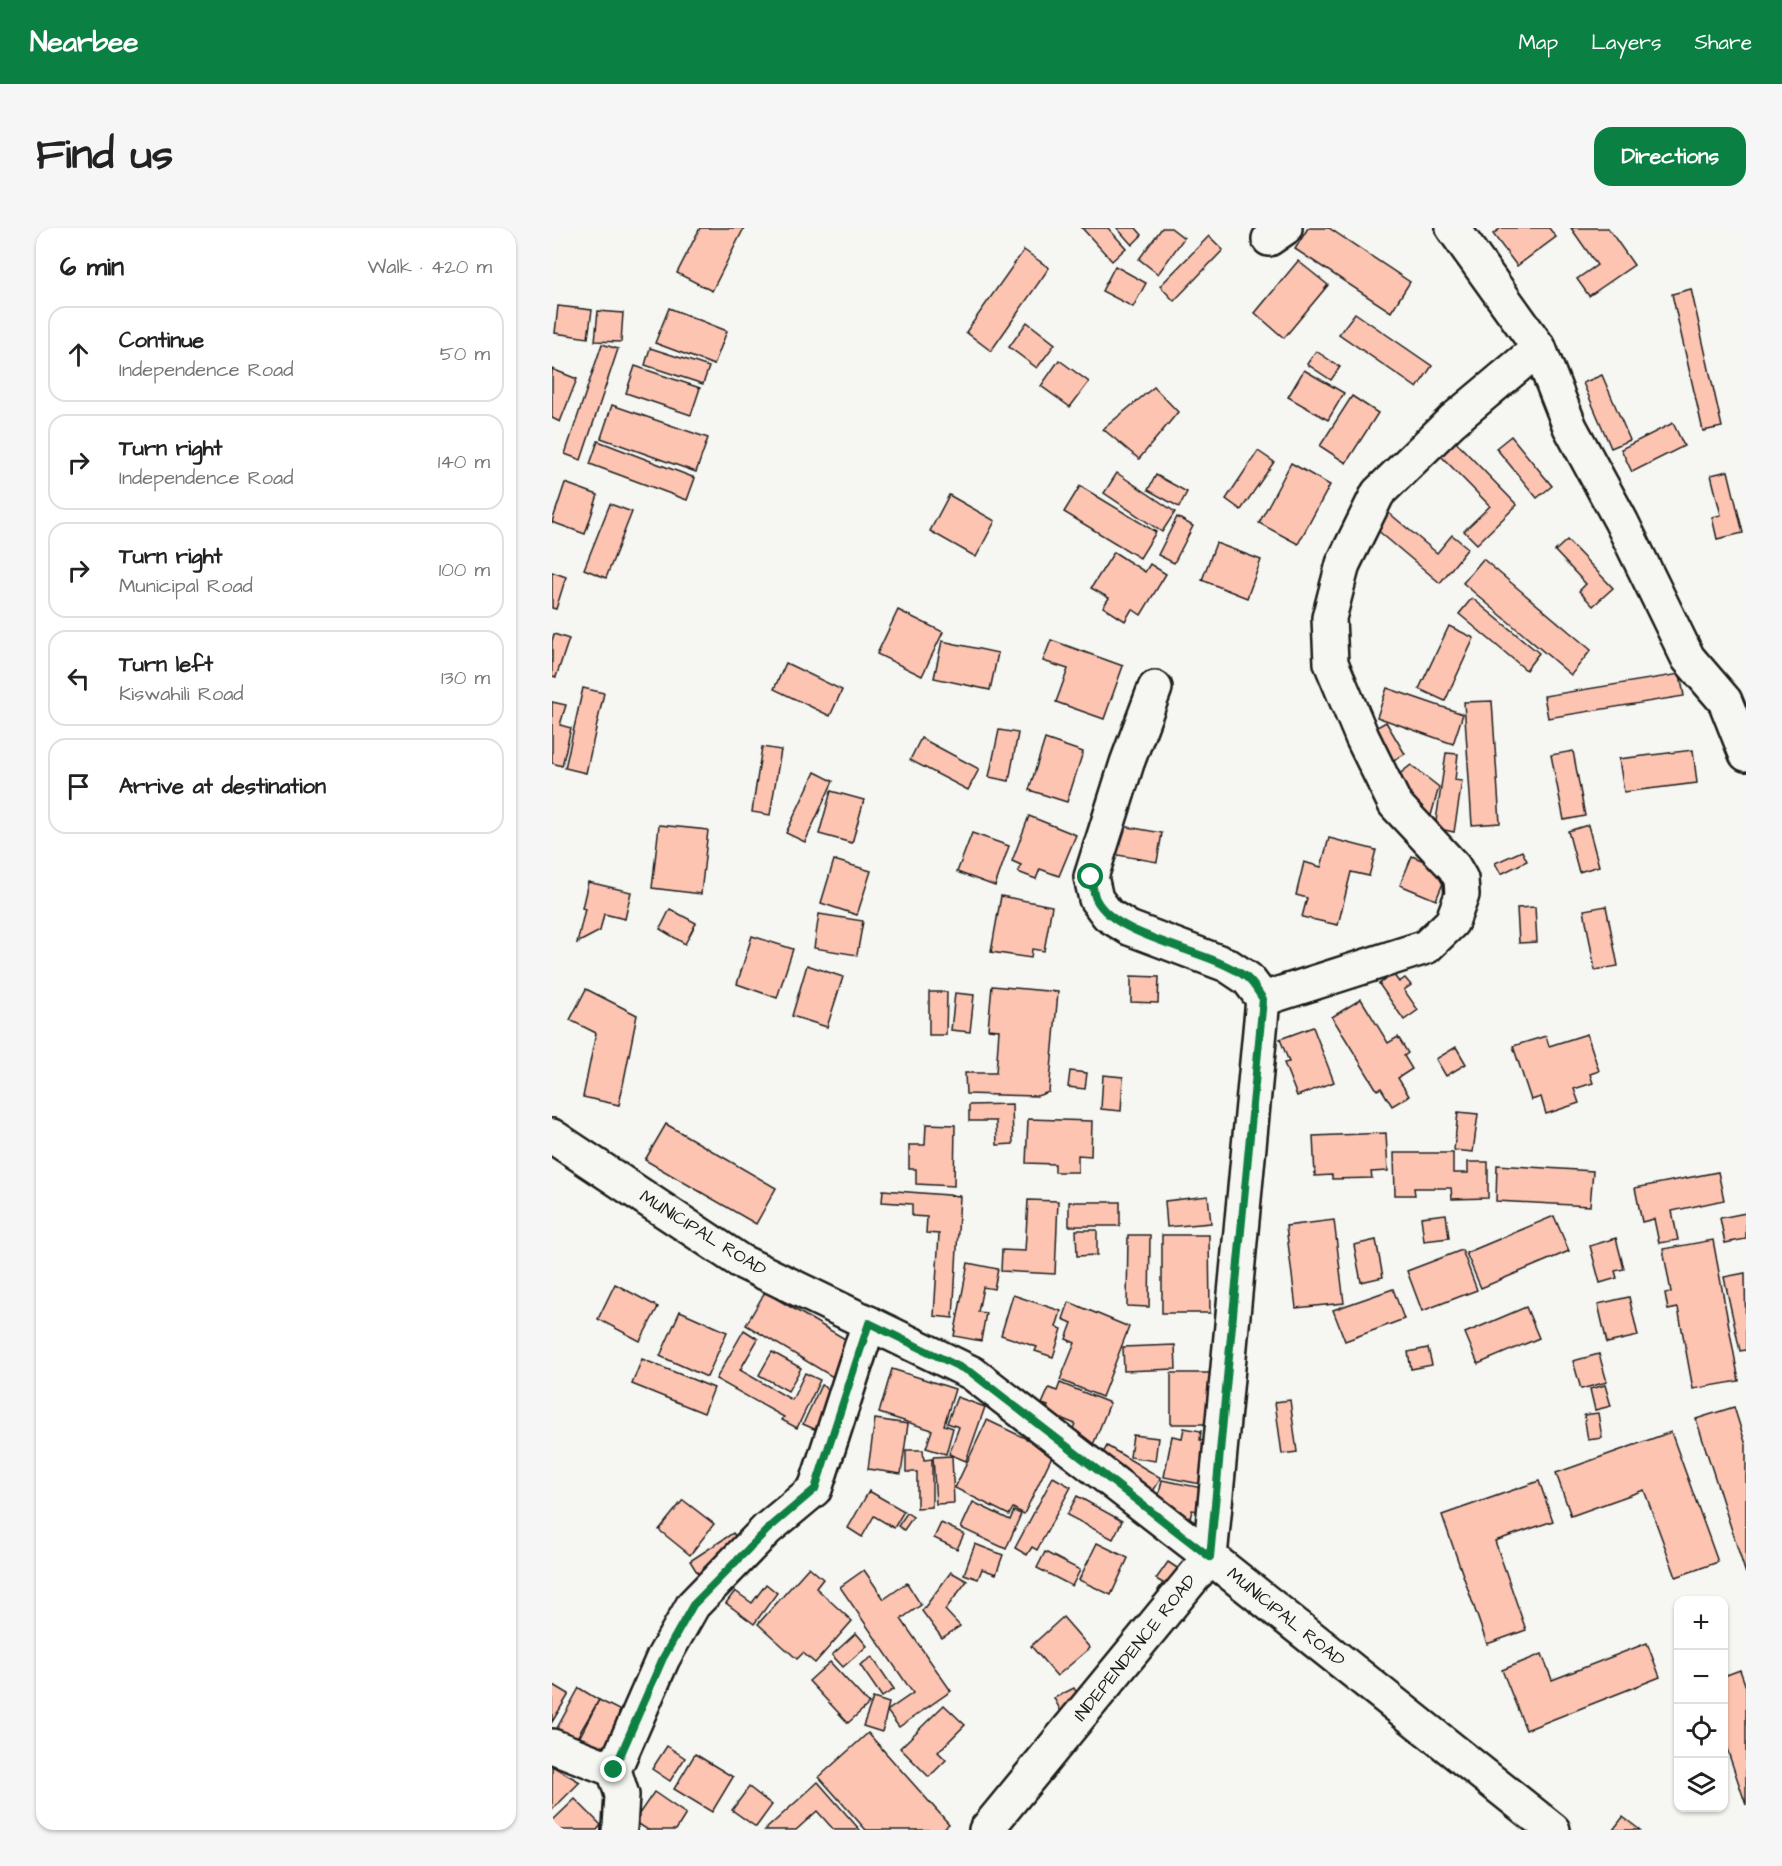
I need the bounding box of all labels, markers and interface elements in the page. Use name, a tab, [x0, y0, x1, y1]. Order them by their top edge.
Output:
text: Nearbee	[30, 23, 138, 62]
text: Map	[1518, 28, 1558, 57]
text: Layers	[1591, 28, 1661, 57]
text: Share	[1694, 28, 1752, 57]
text: Find us	[36, 127, 173, 185]
button: Directions	[1594, 127, 1746, 186]
text: 6 min	[60, 249, 124, 285]
text: Walk · 420 m	[368, 253, 492, 281]
text: Continue	[119, 325, 204, 356]
icon: ahead	[62, 338, 95, 371]
text: 50 m	[440, 340, 490, 368]
text: Independence Road	[119, 356, 294, 384]
text: Turn right	[119, 433, 222, 464]
icon: right	[62, 446, 95, 479]
text: 140 m	[438, 448, 490, 476]
text: Independence Road	[119, 464, 294, 492]
text: Turn right	[119, 541, 222, 572]
icon: right	[62, 554, 95, 587]
text: 100 m	[439, 556, 490, 584]
text: Municipal Road	[119, 572, 253, 600]
text: Turn left	[119, 649, 213, 680]
icon: left	[62, 662, 95, 695]
text: 130 m	[441, 664, 490, 692]
text: Kiswahili Road	[119, 680, 244, 708]
icon: arrive	[62, 770, 95, 803]
text: Arrive at destination	[119, 771, 326, 802]
route start	[1077, 863, 1103, 889]
street label: MUNICIPAL ROAD	[635, 1184, 771, 1282]
street label: MUNICIPAL ROAD	[1222, 1562, 1351, 1673]
street label: INDEPENDENCE ROAD	[1068, 1569, 1202, 1727]
map controls	[1674, 1596, 1728, 1812]
button: +	[1674, 1596, 1728, 1650]
button: −	[1674, 1650, 1728, 1704]
button: locate	[1674, 1704, 1728, 1758]
route end	[600, 1756, 626, 1782]
button: layers	[1674, 1758, 1728, 1812]

